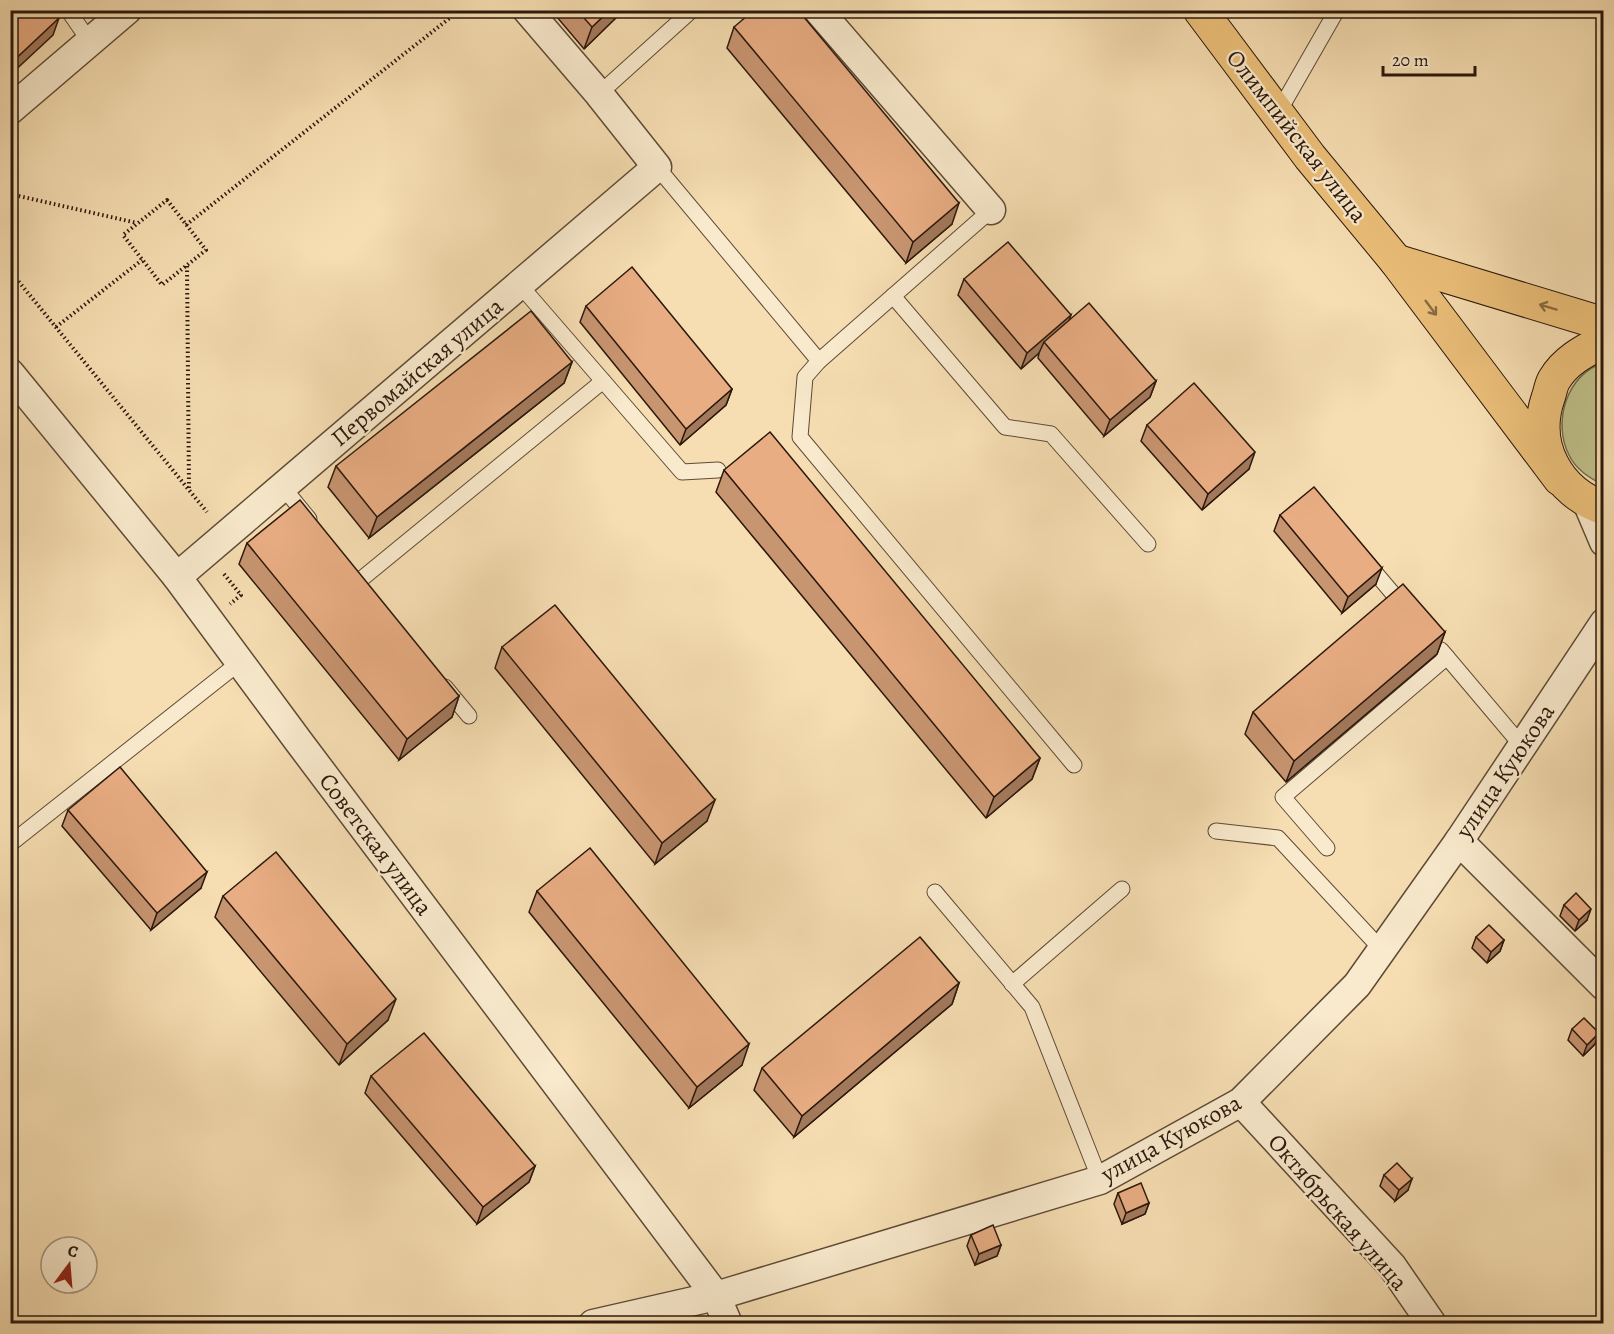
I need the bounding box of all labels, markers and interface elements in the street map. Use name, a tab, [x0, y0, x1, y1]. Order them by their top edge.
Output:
scale bar	[1383, 39, 1474, 77]
street label: Олимпийская улица	[1219, 43, 1375, 229]
text: 20 m	[1392, 48, 1429, 72]
street label: Первомайская улица	[324, 290, 510, 454]
one-way arrow	[1424, 300, 1437, 316]
one-way arrow	[1538, 301, 1557, 312]
street label: улица Куюкова	[1448, 698, 1562, 845]
street label: Советская улица	[312, 766, 440, 922]
street label: улица Куюкова	[1094, 1086, 1247, 1190]
street label: Октябрьская улица	[1261, 1127, 1415, 1297]
north arrow	[39, 1235, 99, 1295]
text: С	[65, 1240, 81, 1264]

